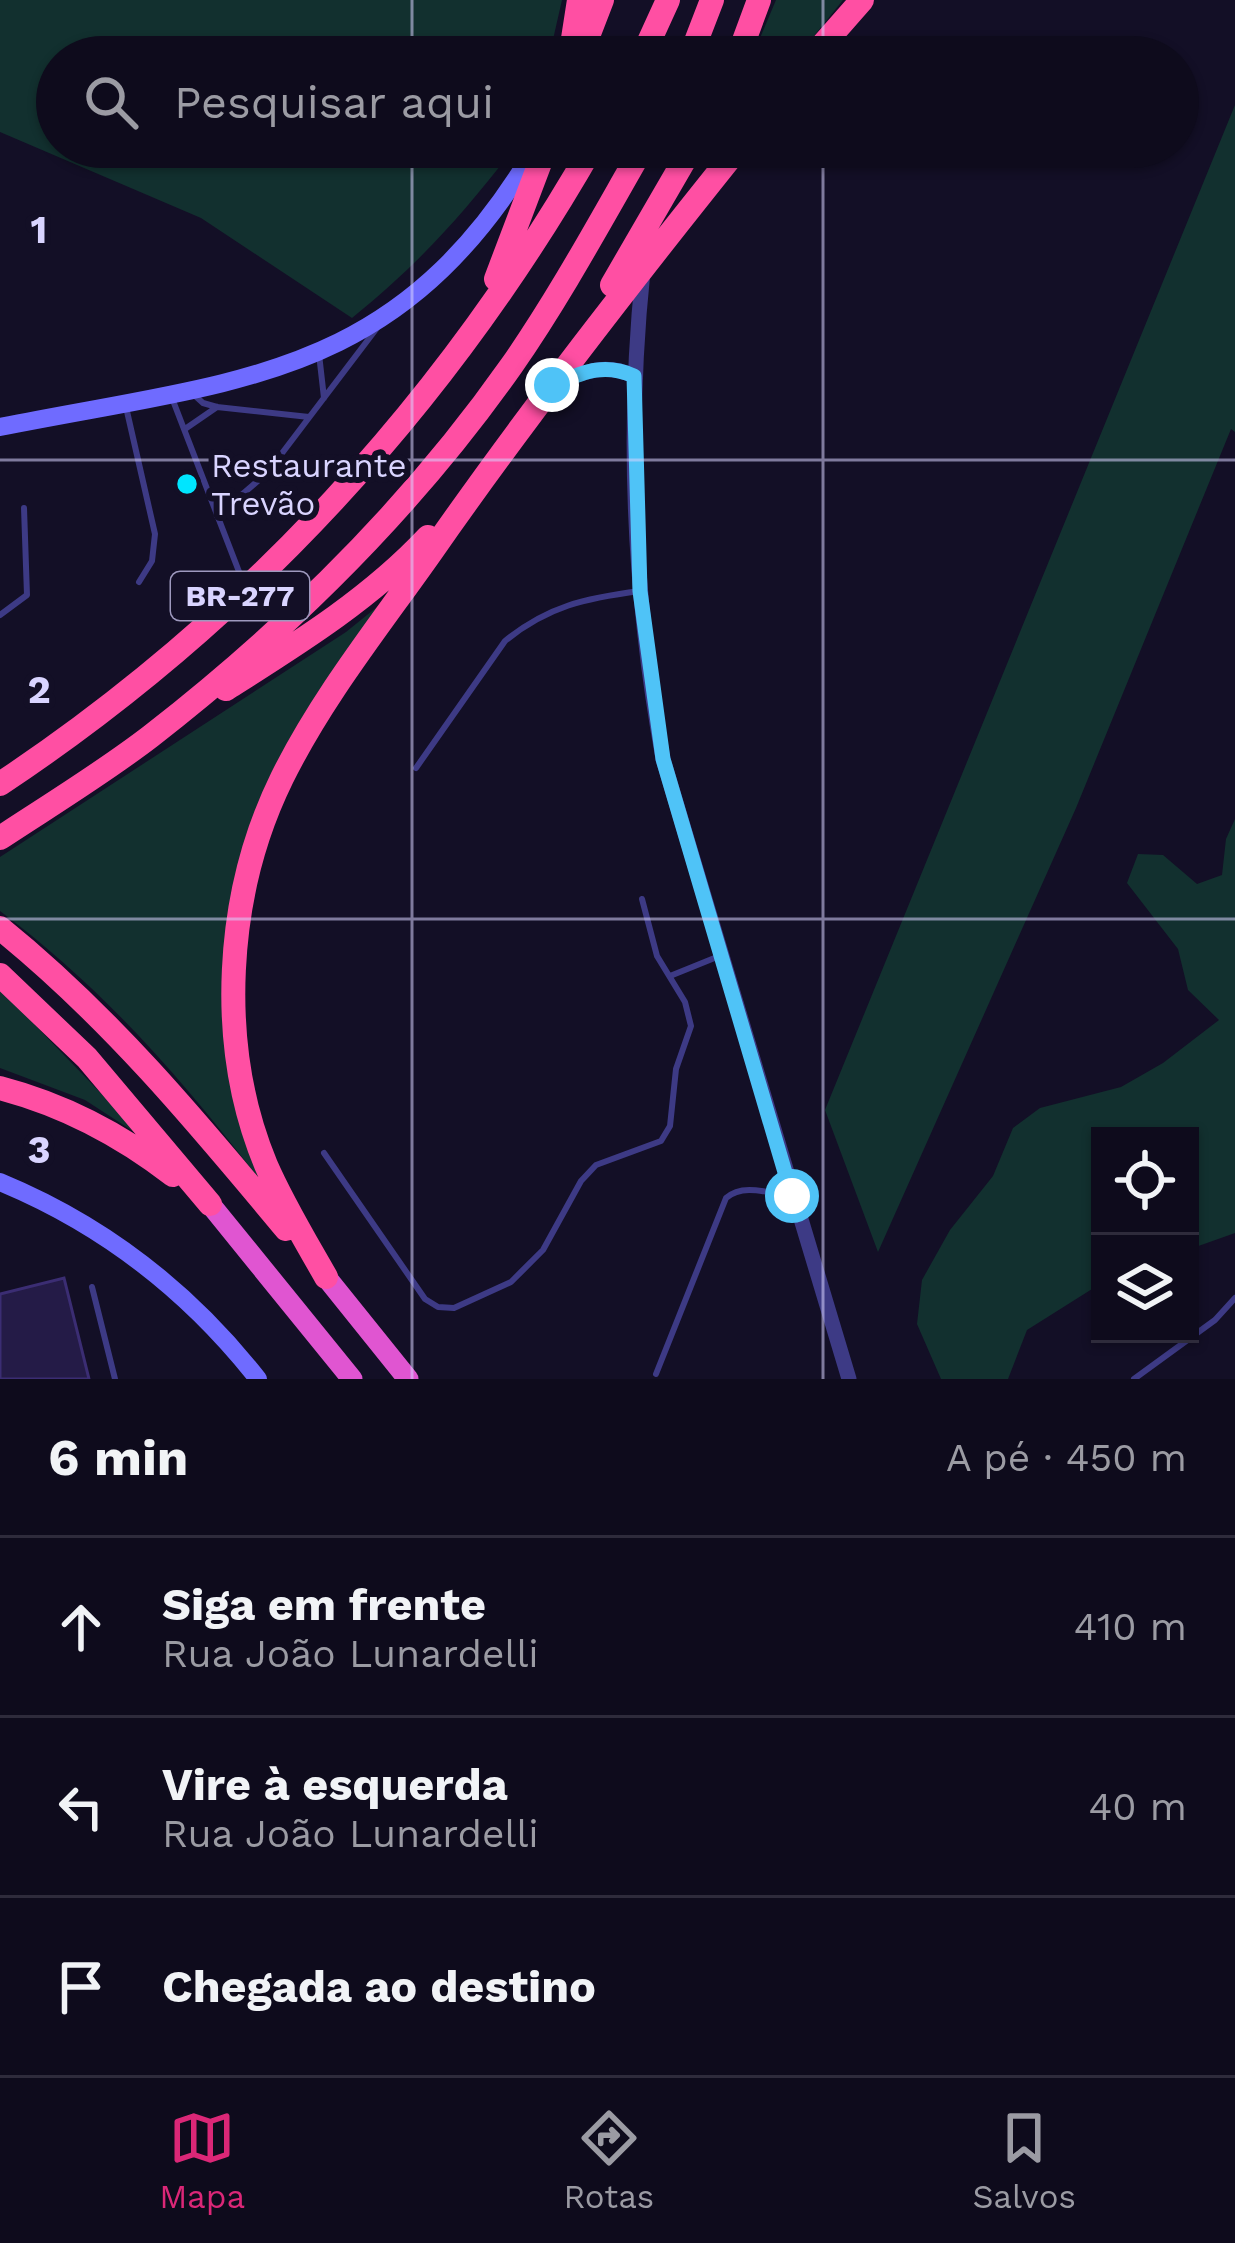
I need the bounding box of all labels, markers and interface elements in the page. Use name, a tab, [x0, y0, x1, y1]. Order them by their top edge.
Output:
search box	[36, 36, 1199, 168]
icon: search	[78, 69, 144, 135]
text: Pesquisar aqui	[174, 76, 494, 129]
text: 1	[31, 207, 47, 252]
route end	[525, 358, 579, 412]
place label: Restaurante Trevão	[211, 446, 406, 523]
marker: Restaurante Trevão	[174, 471, 200, 497]
road number: BR-277	[171, 572, 309, 620]
text: 2	[27, 667, 51, 712]
text: 3	[27, 1127, 51, 1172]
map controls	[1091, 1127, 1199, 1343]
button: locate	[1091, 1127, 1199, 1235]
route start	[765, 1169, 819, 1223]
button: layers	[1091, 1235, 1199, 1343]
text: 6 min	[48, 1428, 188, 1487]
text: A pé · 450 m	[946, 1435, 1187, 1480]
text: Siga em frente	[162, 1578, 486, 1631]
icon: ahead	[48, 1594, 114, 1660]
text: 410 m	[1074, 1604, 1187, 1649]
text: Rua João Lunardelli	[162, 1631, 539, 1676]
text: Vire à esquerda	[162, 1758, 508, 1811]
icon: left	[48, 1774, 114, 1840]
text: 40 m	[1088, 1784, 1187, 1829]
text: Rua João Lunardelli	[162, 1811, 539, 1856]
icon: arrive	[48, 1954, 114, 2020]
text: Chegada ao destino	[162, 1960, 596, 2013]
tab: Mapa	[159, 2105, 245, 2216]
tab: Rotas	[563, 2105, 654, 2216]
tab: Salvos	[973, 2105, 1076, 2216]

